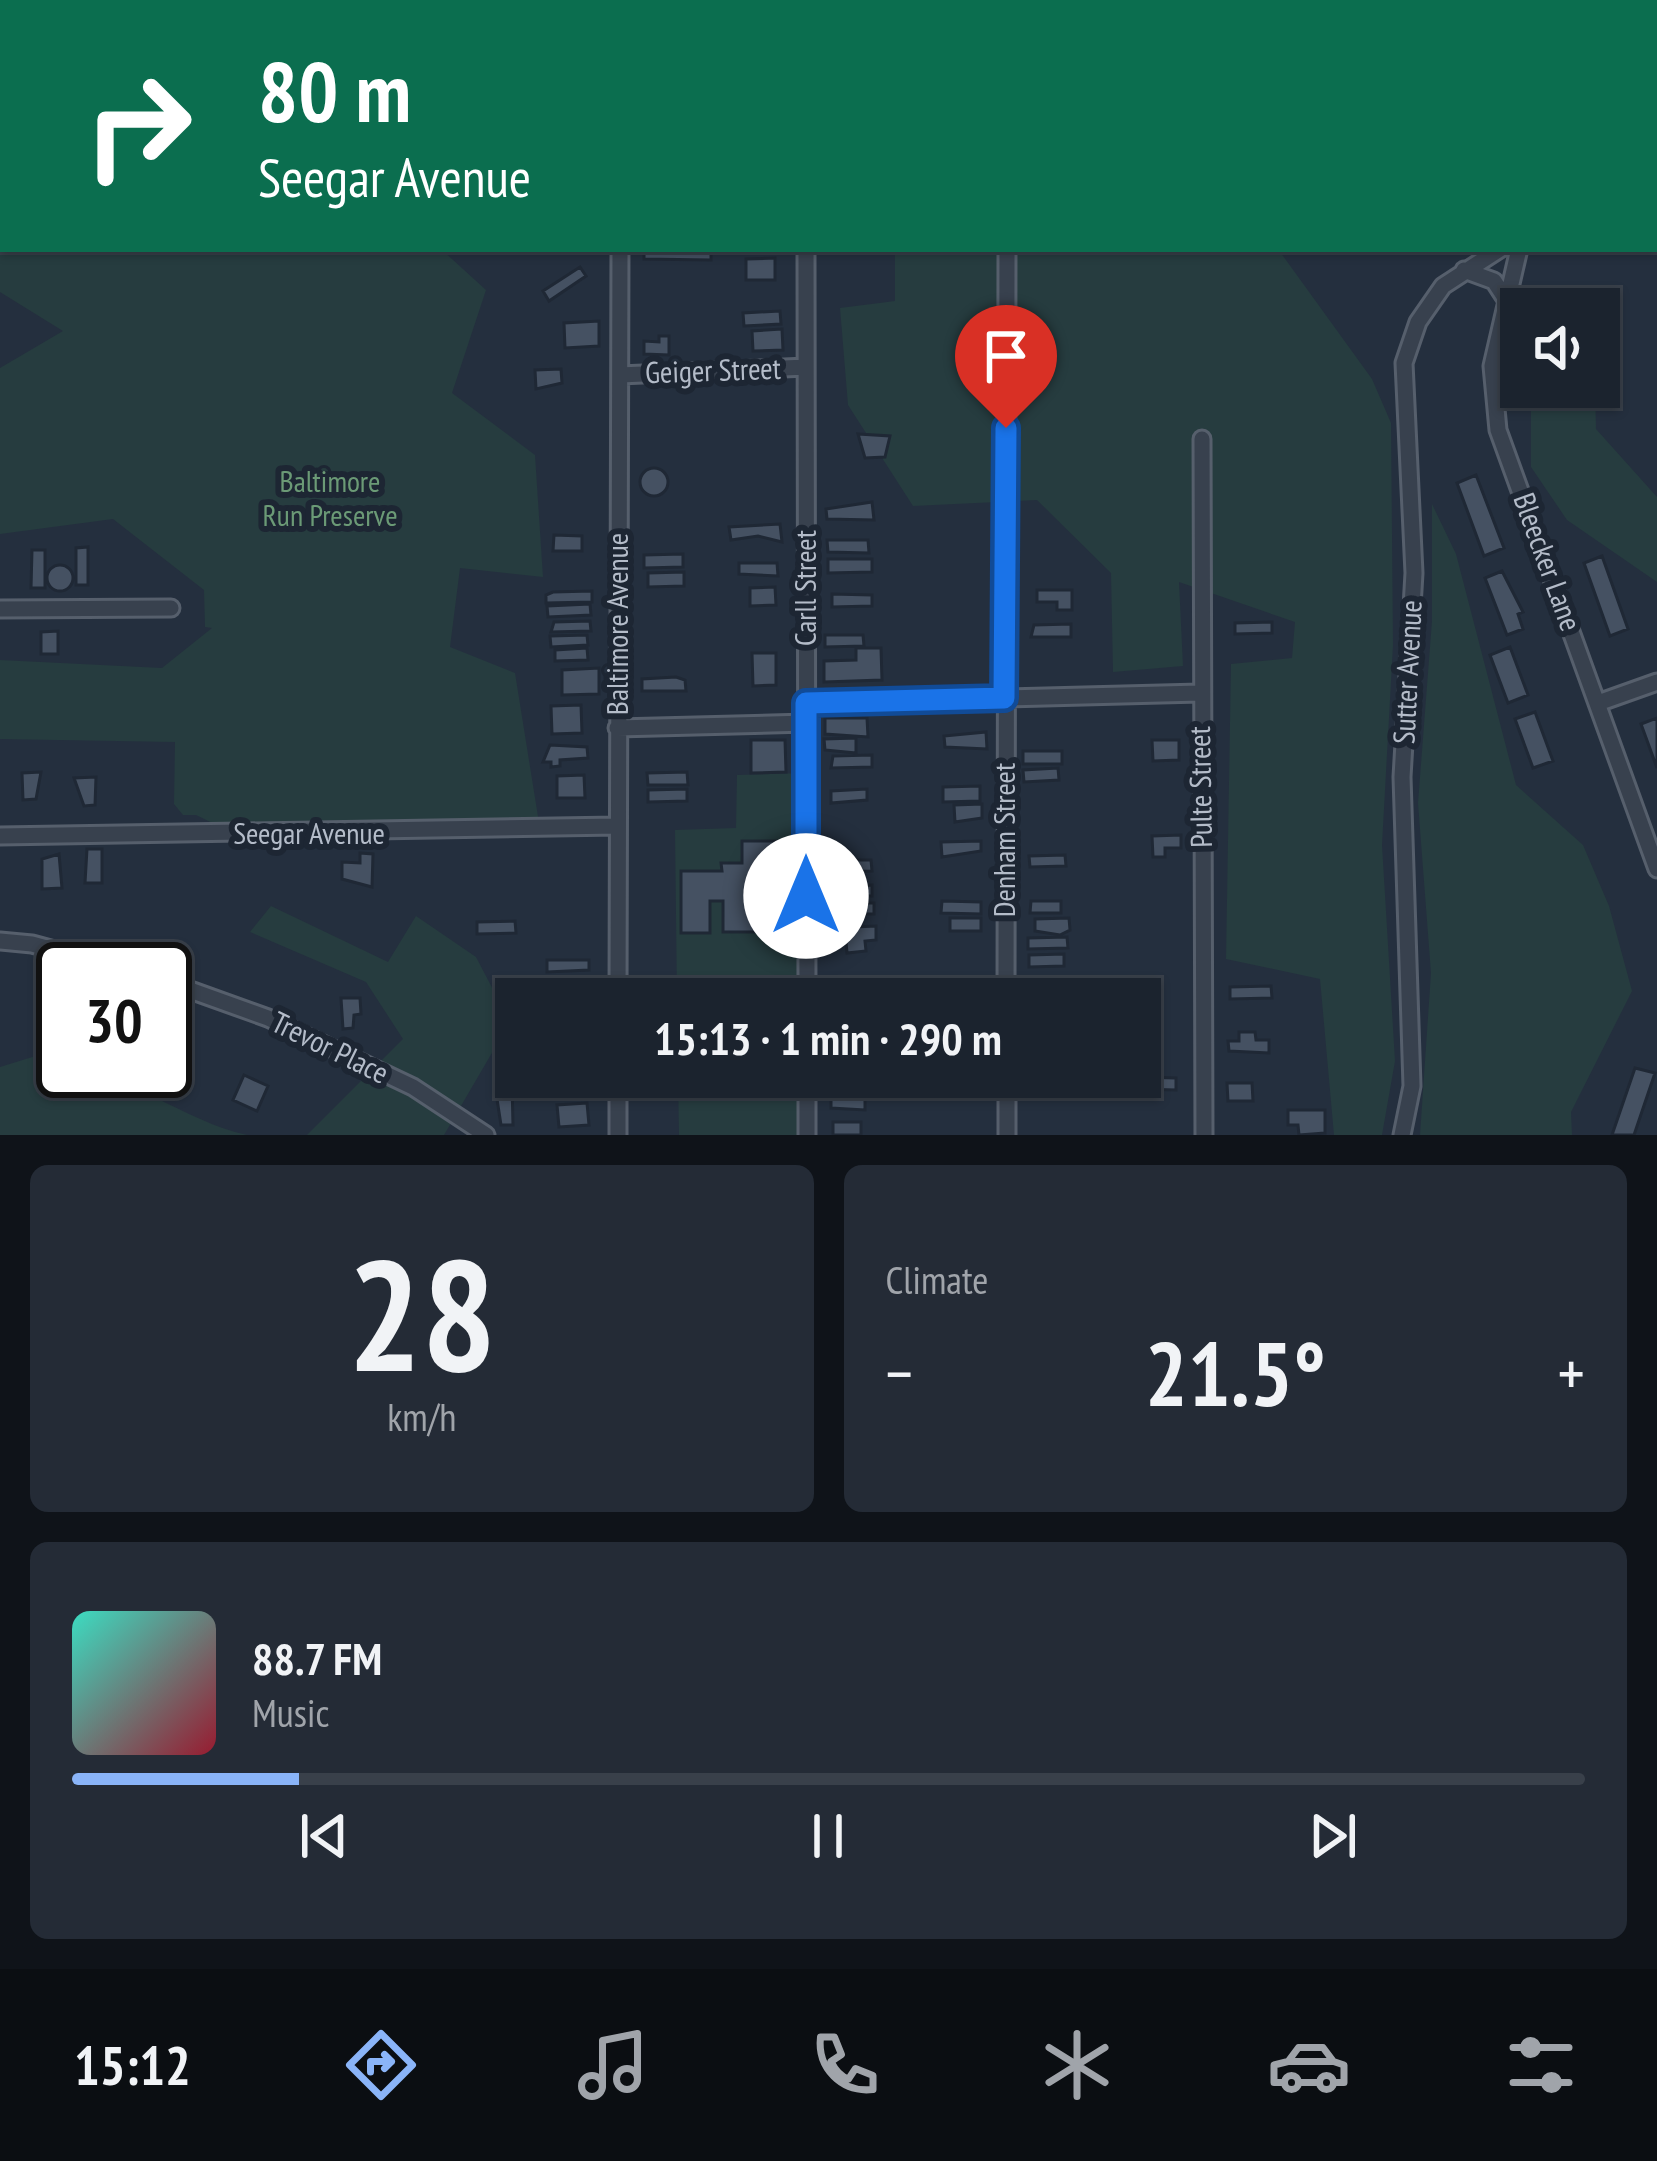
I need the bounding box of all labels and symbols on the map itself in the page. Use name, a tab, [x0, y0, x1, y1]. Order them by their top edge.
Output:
pin	[955, 305, 1057, 428]
street label: Geiger Street	[644, 348, 782, 391]
park label: Baltimore Run Preserve	[262, 461, 398, 534]
street label: Bleecker Lane	[1505, 487, 1591, 636]
street label: Carll Street	[785, 529, 824, 646]
street label: Baltimore Avenue	[597, 533, 636, 715]
street label: Sutter Avenue	[1383, 599, 1430, 745]
street label: Pulte Street	[1179, 725, 1220, 848]
street label: Denham Street	[984, 762, 1023, 917]
street label: Seegar Avenue	[233, 813, 385, 852]
position arrow	[743, 833, 869, 959]
speed limit sign: 30	[36, 942, 192, 1098]
street label: Trevor Place	[266, 1002, 395, 1092]

